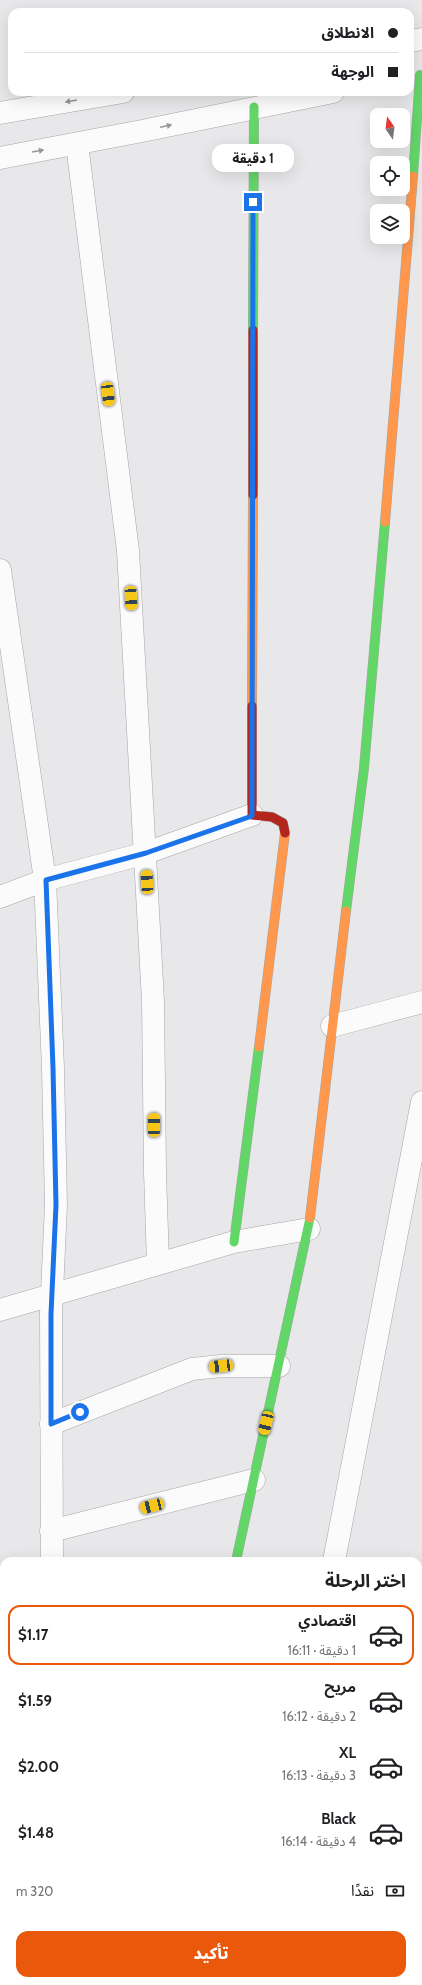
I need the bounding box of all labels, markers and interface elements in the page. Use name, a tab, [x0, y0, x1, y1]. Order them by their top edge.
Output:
text: الانطلاق	[322, 24, 374, 42]
text: الوجهة	[331, 63, 374, 81]
one-way arrow	[65, 99, 77, 105]
north arrow	[370, 108, 410, 148]
map controls	[370, 108, 410, 244]
one-way arrow	[160, 123, 172, 129]
callout: 1 دقيقة	[212, 144, 294, 172]
one-way arrow	[32, 148, 44, 154]
text: 1 دقيقة	[232, 150, 274, 166]
button: locate	[370, 156, 410, 196]
route end	[244, 193, 262, 211]
button: layers	[370, 204, 410, 244]
car	[101, 381, 115, 407]
car	[124, 586, 138, 610]
car	[140, 870, 154, 894]
car	[148, 1113, 160, 1137]
car	[208, 1359, 234, 1373]
route start	[71, 1403, 89, 1421]
car	[257, 1410, 275, 1436]
car	[139, 1497, 165, 1515]
text: اختر الرحلة	[325, 1570, 406, 1592]
text: اقتصادي	[298, 1612, 356, 1630]
icon: car	[368, 1617, 404, 1653]
text: $1.17	[18, 1626, 48, 1644]
text: 1 دقيقة · 16:11	[287, 1642, 356, 1658]
text: مريح	[324, 1678, 356, 1696]
icon: car	[368, 1683, 404, 1719]
text: $1.59	[18, 1692, 52, 1710]
text: 2 دقيقة · 16:12	[282, 1708, 356, 1724]
text: XL	[339, 1744, 356, 1762]
icon: car	[368, 1749, 404, 1785]
text: $2.00	[18, 1758, 59, 1776]
text: 3 دقيقة · 16:13	[282, 1767, 356, 1783]
text: Black	[321, 1810, 356, 1828]
icon: car	[368, 1815, 404, 1851]
text: $1.48	[18, 1824, 54, 1842]
text: 4 دقيقة · 16:14	[281, 1833, 356, 1849]
icon: cash	[384, 1880, 406, 1902]
text: نقدًا	[351, 1882, 374, 1900]
text: 320 m	[16, 1883, 53, 1899]
button: تأكيد	[16, 1931, 406, 1977]

